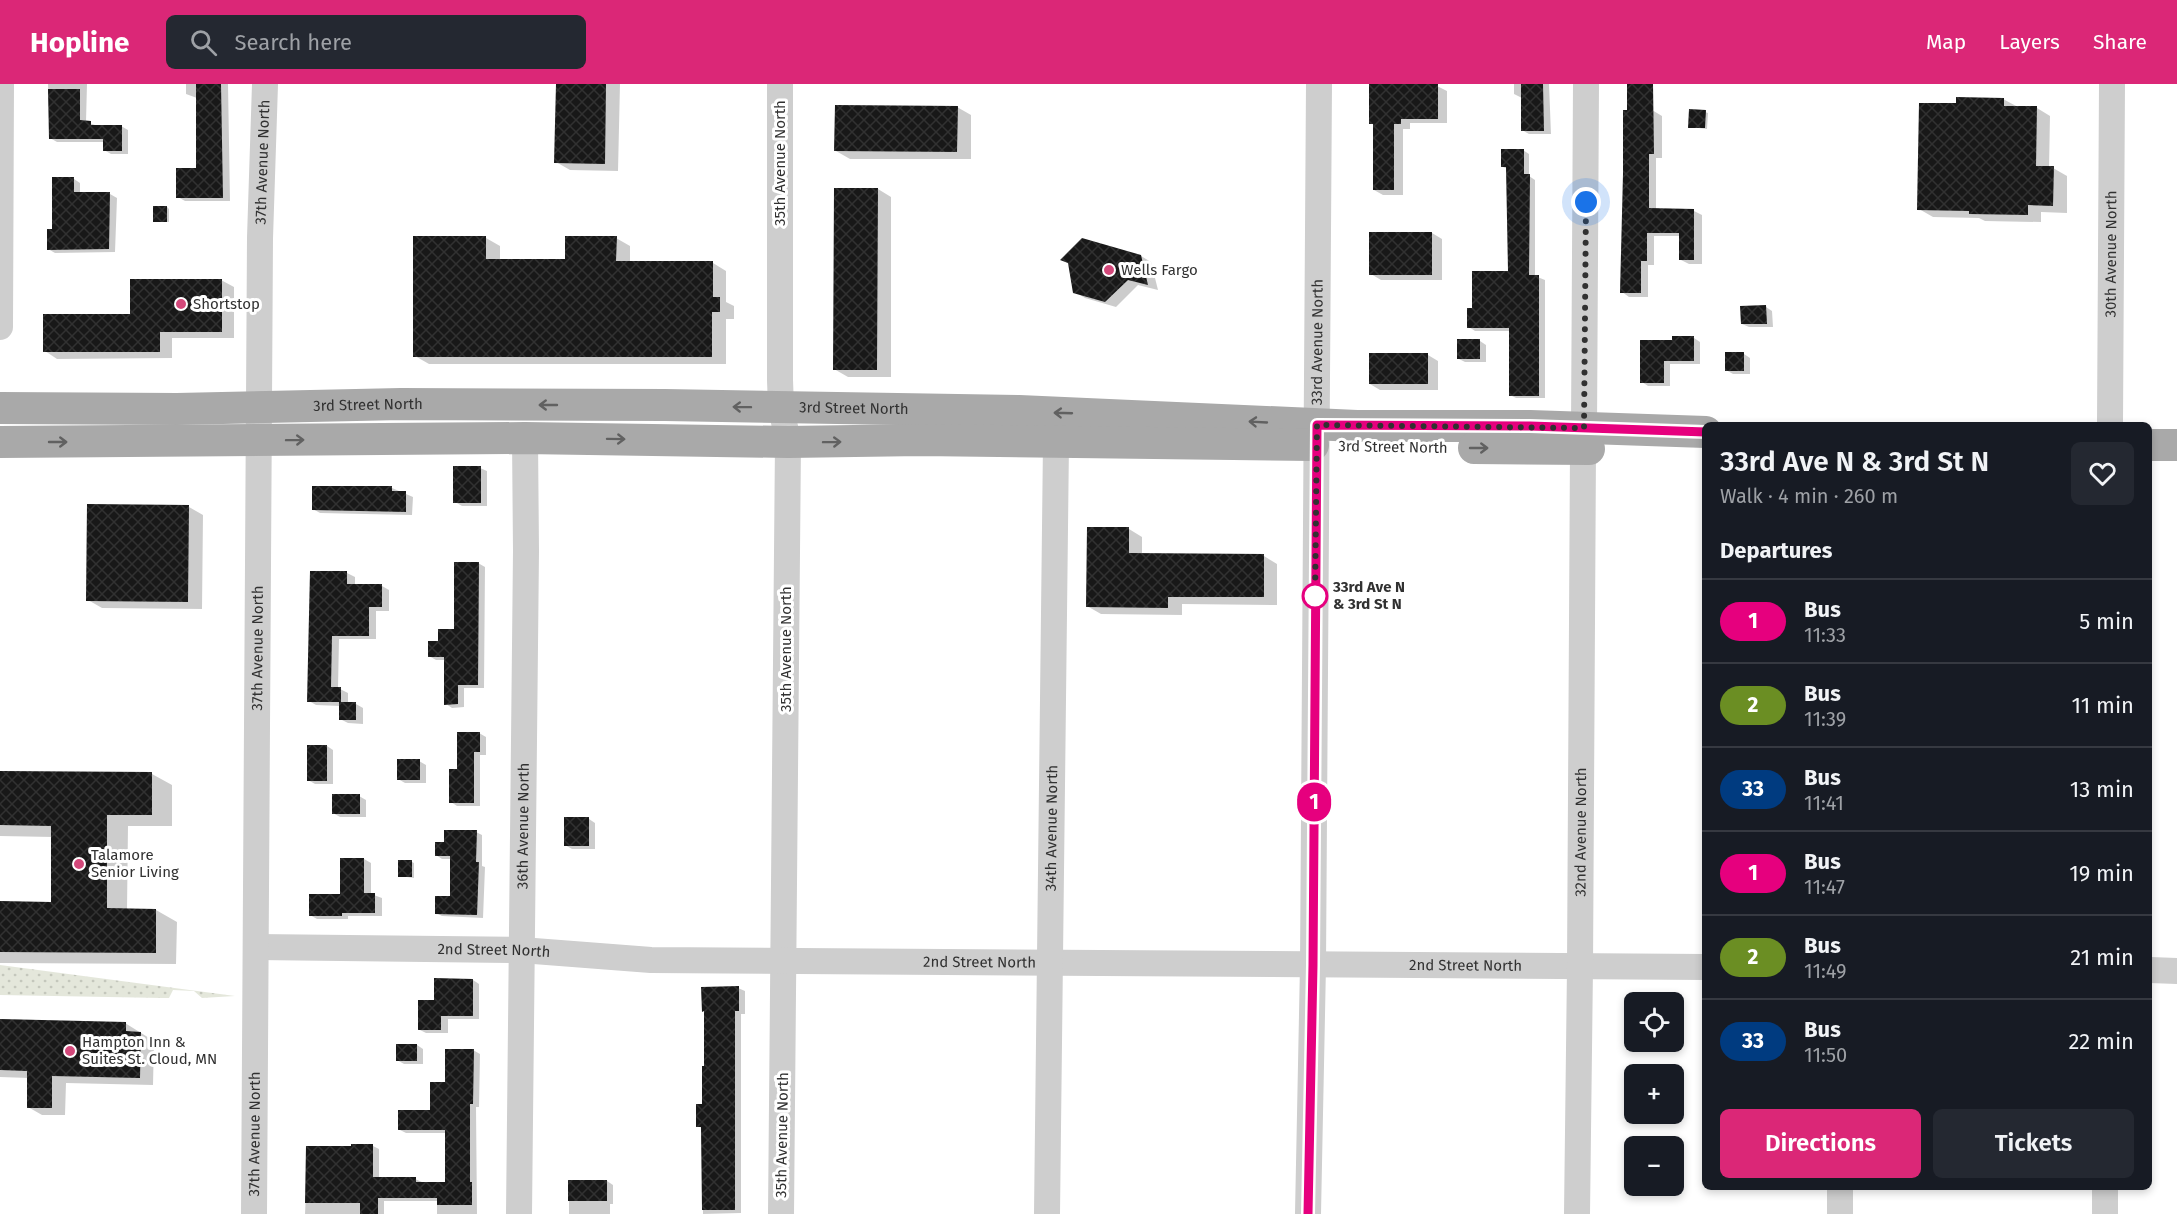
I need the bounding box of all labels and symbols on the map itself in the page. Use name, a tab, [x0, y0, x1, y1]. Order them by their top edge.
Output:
street label: 37th Avenue North	[251, 99, 273, 225]
street label: 35th Avenue North	[771, 100, 789, 226]
your location	[1571, 187, 1601, 217]
street label: 30th Avenue North	[2102, 190, 2120, 318]
place label: Wells Fargo	[1121, 261, 1198, 279]
marker: Wells Fargo	[1102, 263, 1116, 277]
street label: 33rd Avenue North	[1308, 279, 1327, 405]
place label: Shortstop	[193, 295, 260, 313]
marker: Shortstop	[174, 297, 188, 311]
street label: 3rd Street North	[313, 395, 423, 415]
street label: 3rd Street North	[799, 398, 909, 418]
one-way arrow	[538, 399, 558, 411]
one-way arrow	[733, 401, 753, 413]
one-way arrow	[1054, 407, 1074, 418]
one-way arrow	[1249, 416, 1269, 427]
one-way arrow	[606, 433, 626, 445]
one-way arrow	[285, 434, 305, 446]
one-way arrow	[48, 436, 68, 448]
one-way arrow	[822, 436, 842, 448]
street label: 3rd Street North	[1338, 437, 1448, 457]
one-way arrow	[1468, 442, 1488, 454]
place label: 33rd Ave N & 3rd St N	[1332, 578, 1405, 613]
marker: 33rd Ave N & 3rd St N	[1302, 583, 1328, 609]
street label: 37th Avenue North	[248, 585, 267, 711]
street label: 35th Avenue North	[777, 586, 795, 712]
street label: 36th Avenue North	[513, 763, 533, 889]
street label: 34th Avenue North	[1042, 765, 1061, 891]
street label: 32nd Avenue North	[1571, 767, 1590, 897]
line badge: 1	[1294, 782, 1334, 822]
place label: Talamore Senior Living	[91, 846, 179, 881]
marker: Talamore Senior Living	[72, 857, 86, 871]
street label: 2nd Street North	[437, 940, 551, 961]
street label: 2nd Street North	[923, 953, 1036, 972]
street label: 2nd Street North	[1409, 956, 1522, 975]
place label: Hampton Inn & Suites St. Cloud, MN	[82, 1033, 217, 1068]
marker: Hampton Inn & Suites St. Cloud, MN	[63, 1044, 77, 1058]
street label: 37th Avenue North	[245, 1071, 264, 1197]
street label: 35th Avenue North	[772, 1072, 792, 1198]

